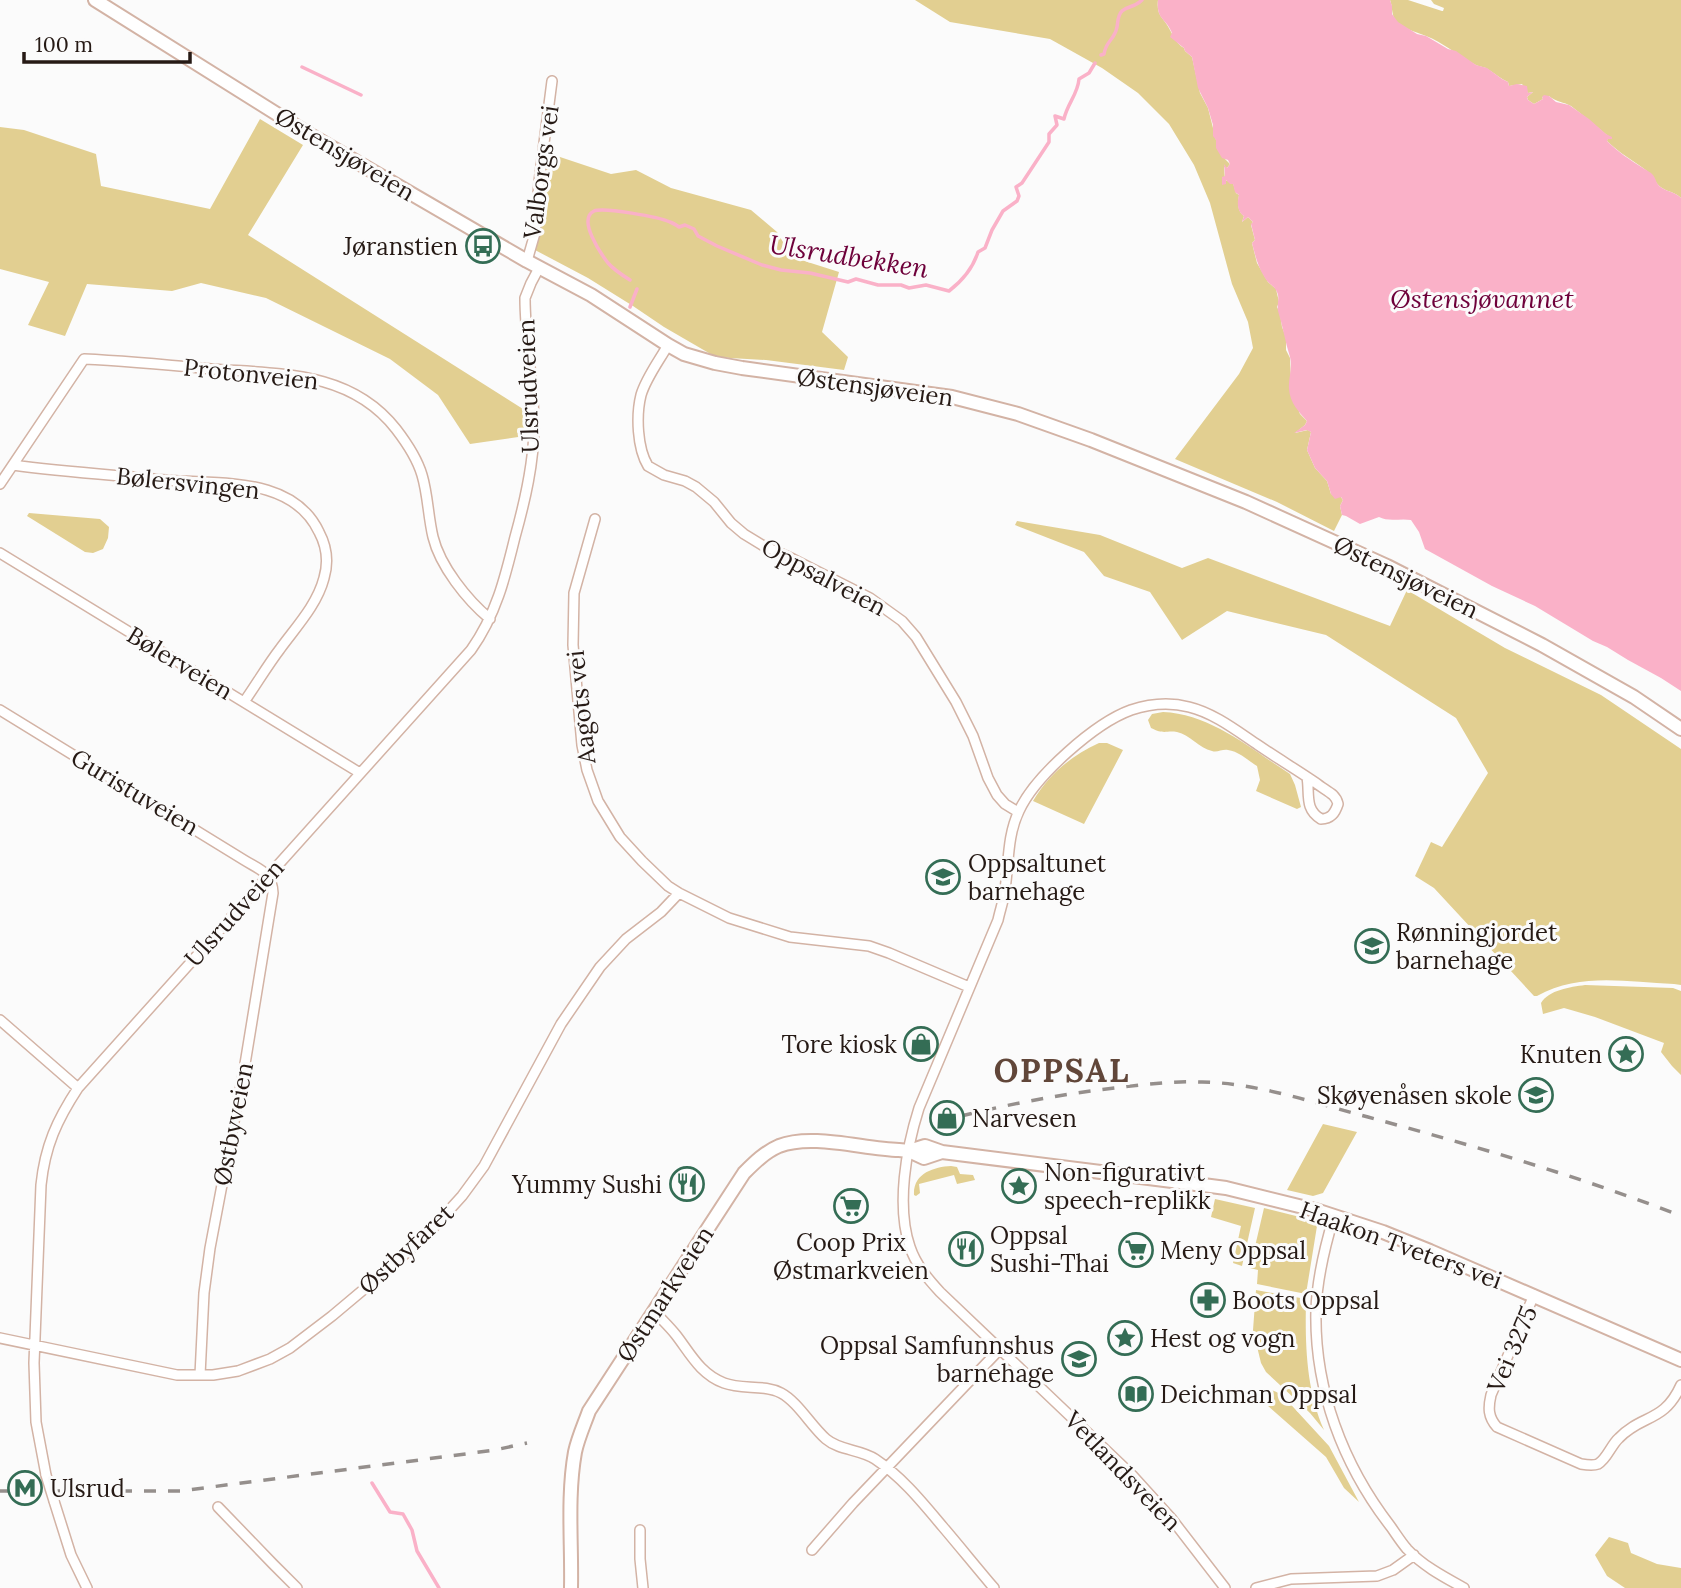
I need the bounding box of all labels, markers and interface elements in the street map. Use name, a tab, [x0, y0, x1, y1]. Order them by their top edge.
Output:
scale bar	[24, 21, 191, 65]
text: 100 m	[35, 31, 93, 58]
street label: Østensjøveien	[269, 100, 421, 208]
street label: Valborgs vei	[516, 103, 566, 242]
bus stop icon: Jøranstien	[464, 227, 502, 265]
water label: Ulsrudbekken	[767, 227, 931, 285]
place label: Jøranstien	[342, 231, 458, 262]
water label: Østensjøvannet	[1390, 282, 1574, 315]
street label: Ulsrudveien	[510, 319, 546, 453]
street label: Protonveien	[182, 351, 320, 397]
street label: Østensjøveien	[795, 361, 955, 413]
street label: Bølersvingen	[115, 460, 261, 506]
street label: Østensjøveien	[1328, 529, 1484, 625]
street label: Oppsalveien	[756, 531, 892, 623]
street label: Bølerveien	[121, 619, 239, 707]
street label: Aagots vei	[560, 649, 602, 766]
street label: Guristuveien	[65, 742, 205, 842]
place label: Oppsaltunet barnehage	[968, 848, 1107, 907]
street label: Ulsrudveien	[178, 853, 290, 973]
school or university icon: Oppsaltunet barnehage	[924, 858, 962, 896]
place label: Rønningjordet barnehage	[1396, 917, 1558, 976]
school or university icon: Rønningjordet barnehage	[1353, 927, 1391, 965]
shop icon: Tore kiosk	[902, 1025, 940, 1063]
place label: Tore kiosk	[782, 1029, 897, 1060]
place icon: Knuten	[1607, 1035, 1645, 1073]
place label: Knuten	[1520, 1039, 1602, 1070]
district label: OPPSAL	[994, 1050, 1130, 1091]
street label: Østbyveien	[206, 1060, 260, 1188]
school or university icon: Skøyenåsen skole	[1517, 1076, 1555, 1114]
place label: Skøyenåsen skole	[1317, 1080, 1512, 1111]
shop icon: Narvesen	[928, 1099, 966, 1137]
place label: Narvesen	[972, 1103, 1077, 1134]
place label: Non-figurativt speech-replikk	[1044, 1157, 1211, 1216]
restaurant icon: Yummy Sushi	[668, 1165, 706, 1203]
place icon: Non-figurativt speech-replikk	[1000, 1167, 1038, 1205]
place label: Yummy Sushi	[511, 1169, 662, 1200]
supermarket icon: Coop Prix Østmarkveien	[832, 1187, 870, 1225]
street label: Haakon Tveters vei	[1296, 1194, 1506, 1296]
street label: Østbyfaret	[352, 1197, 461, 1301]
street label: Østmarkveien	[610, 1220, 720, 1368]
place label: Oppsal Sushi-Thai	[990, 1220, 1109, 1279]
place label: Coop Prix Østmarkveien	[773, 1227, 929, 1286]
restaurant icon: Oppsal Sushi-Thai	[947, 1230, 985, 1268]
supermarket icon: Meny Oppsal	[1117, 1231, 1155, 1269]
place label: Meny Oppsal	[1160, 1235, 1306, 1266]
pharmacy icon: Boots Oppsal	[1189, 1281, 1227, 1319]
place label: Boots Oppsal	[1232, 1285, 1379, 1316]
street label: Vei 3275	[1480, 1301, 1544, 1398]
place icon: Hest og vogn	[1106, 1319, 1144, 1357]
place label: Hest og vogn	[1150, 1323, 1295, 1354]
place label: Oppsal Samfunnshus barnehage	[820, 1330, 1054, 1389]
school or university icon: Oppsal Samfunnshus barnehage	[1060, 1340, 1098, 1378]
library icon: Deichman Oppsal	[1117, 1375, 1155, 1413]
place label: Deichman Oppsal	[1160, 1379, 1357, 1410]
street label: Vetlandsveien	[1057, 1404, 1188, 1538]
metro station icon: Ulsrud	[6, 1469, 44, 1507]
place label: Ulsrud	[50, 1473, 125, 1504]

